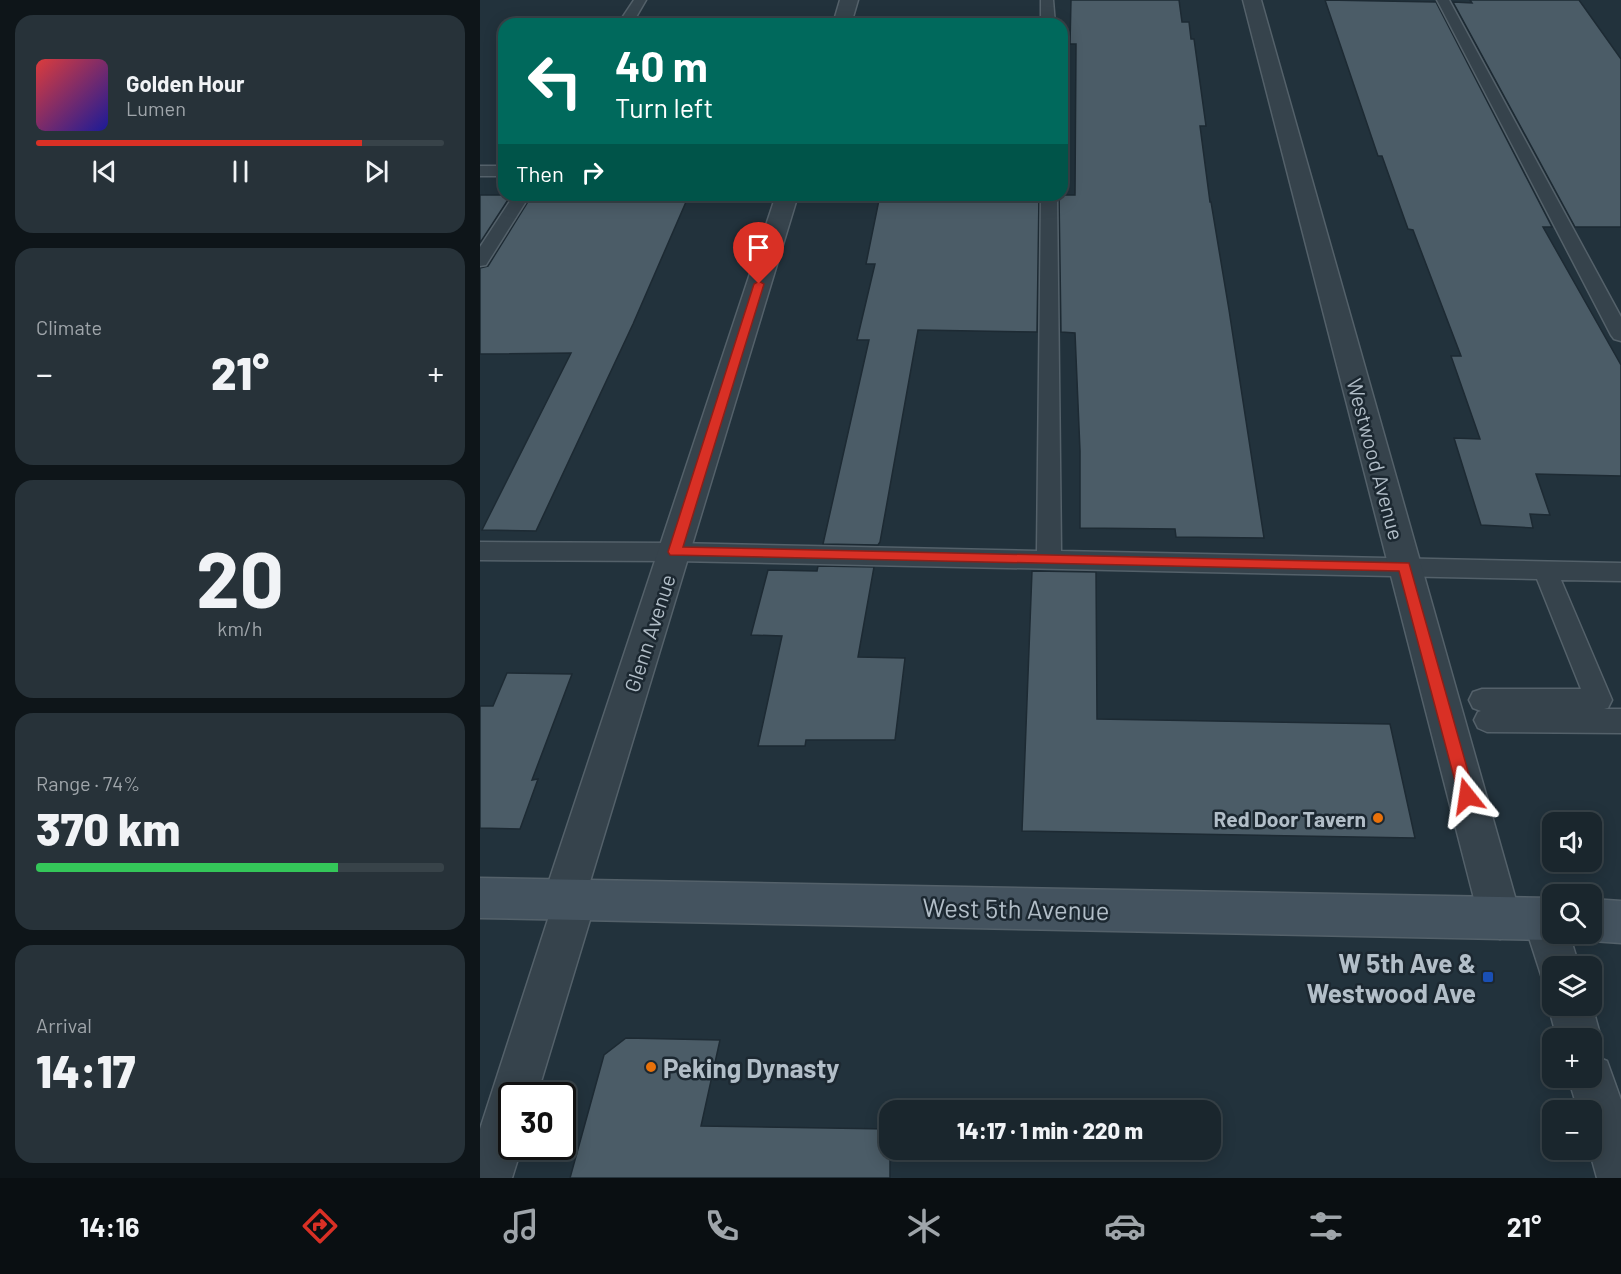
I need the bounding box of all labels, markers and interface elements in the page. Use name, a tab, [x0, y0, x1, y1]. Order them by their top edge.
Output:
text: 40 m	[615, 40, 708, 90]
icon: left	[516, 42, 594, 120]
text: Golden Hour	[126, 70, 244, 96]
text: Turn left	[615, 91, 713, 123]
text: Lumen	[126, 96, 186, 120]
icon: previous	[88, 155, 121, 188]
icon: pause	[224, 155, 257, 188]
icon: next	[360, 155, 393, 188]
icon: right	[576, 156, 609, 189]
text: Then	[516, 160, 564, 186]
pin	[733, 222, 784, 284]
icon: arrive	[742, 231, 775, 264]
text: Climate	[36, 315, 102, 339]
text: 21°	[211, 345, 269, 399]
text: −	[36, 353, 53, 393]
text: +	[427, 353, 444, 393]
street label: Westwood Avenue	[1342, 375, 1410, 543]
text: 20	[196, 530, 284, 624]
street label: Glenn Avenue	[618, 571, 680, 695]
text: km/h	[217, 616, 263, 640]
position arrow	[1435, 764, 1499, 828]
text: Range · 74%	[36, 771, 140, 795]
text: 370 km	[36, 801, 180, 855]
place label: Red Door Tavern	[1214, 806, 1366, 831]
marker: Red Door Tavern	[1371, 811, 1385, 825]
map controls	[1542, 812, 1602, 1160]
button: sound	[1542, 812, 1602, 872]
button: search	[1542, 884, 1602, 944]
street label: West 5th Avenue	[922, 891, 1110, 925]
place label: W 5th Ave & Westwood Ave	[1307, 947, 1476, 1008]
button: layers	[1542, 956, 1602, 1016]
marker: W 5th Ave & Westwood Ave	[1481, 970, 1495, 984]
text: Arrival	[36, 1013, 92, 1037]
button: +	[1542, 1028, 1602, 1088]
text: 14:17	[36, 1043, 136, 1097]
place label: Peking Dynasty	[663, 1052, 839, 1083]
marker: Peking Dynasty	[644, 1060, 658, 1074]
speed limit sign: 30	[498, 1082, 576, 1160]
button: −	[1542, 1100, 1602, 1160]
text: 14:17 · 1 min · 220 m	[957, 1117, 1143, 1143]
icon: directions	[299, 1205, 341, 1247]
icon: music	[500, 1205, 542, 1247]
icon: phone	[701, 1205, 743, 1247]
icon: climate	[903, 1205, 945, 1247]
icon: car	[1104, 1205, 1146, 1247]
icon: filters	[1305, 1205, 1347, 1247]
text: 14:16	[80, 1210, 139, 1242]
text: 21°	[1507, 1210, 1541, 1242]

